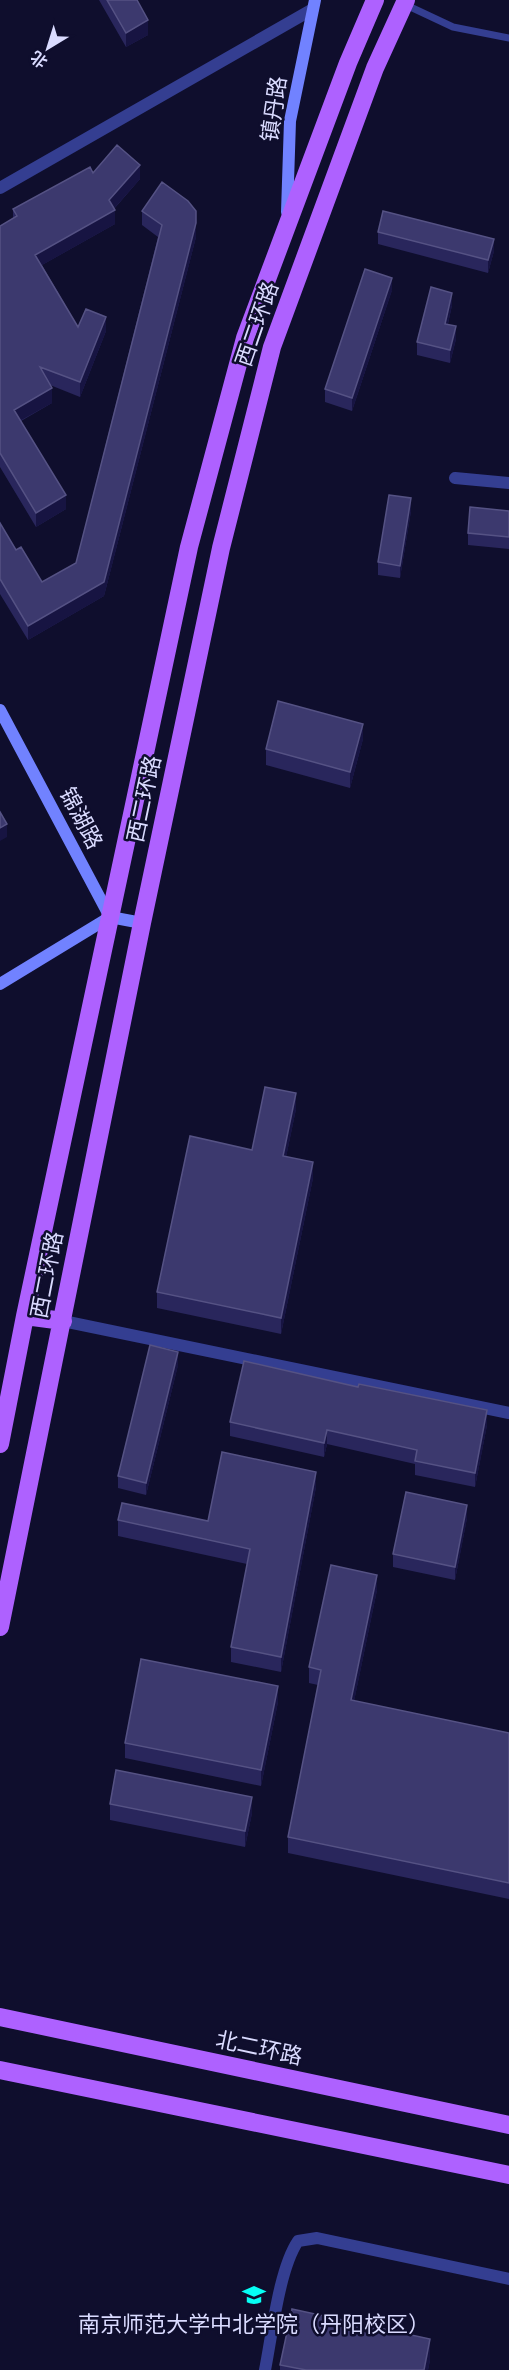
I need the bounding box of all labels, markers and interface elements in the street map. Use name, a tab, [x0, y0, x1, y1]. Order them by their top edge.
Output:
north arrow	[18, 18, 78, 78]
text: 北	[27, 47, 51, 72]
street label: 镇丹路	[256, 74, 292, 144]
street label: 西二环路	[230, 278, 284, 370]
street label: 西二环路	[122, 753, 166, 845]
street label: 锦湖路	[54, 783, 108, 853]
street label: 西二环路	[25, 1229, 69, 1321]
street label: 北二环路	[213, 2026, 305, 2070]
school or university icon: 南京师范大学中北学院（丹阳校区）	[241, 2282, 267, 2308]
place label: 南京师范大学中北学院（丹阳校区）	[78, 2311, 430, 2338]

